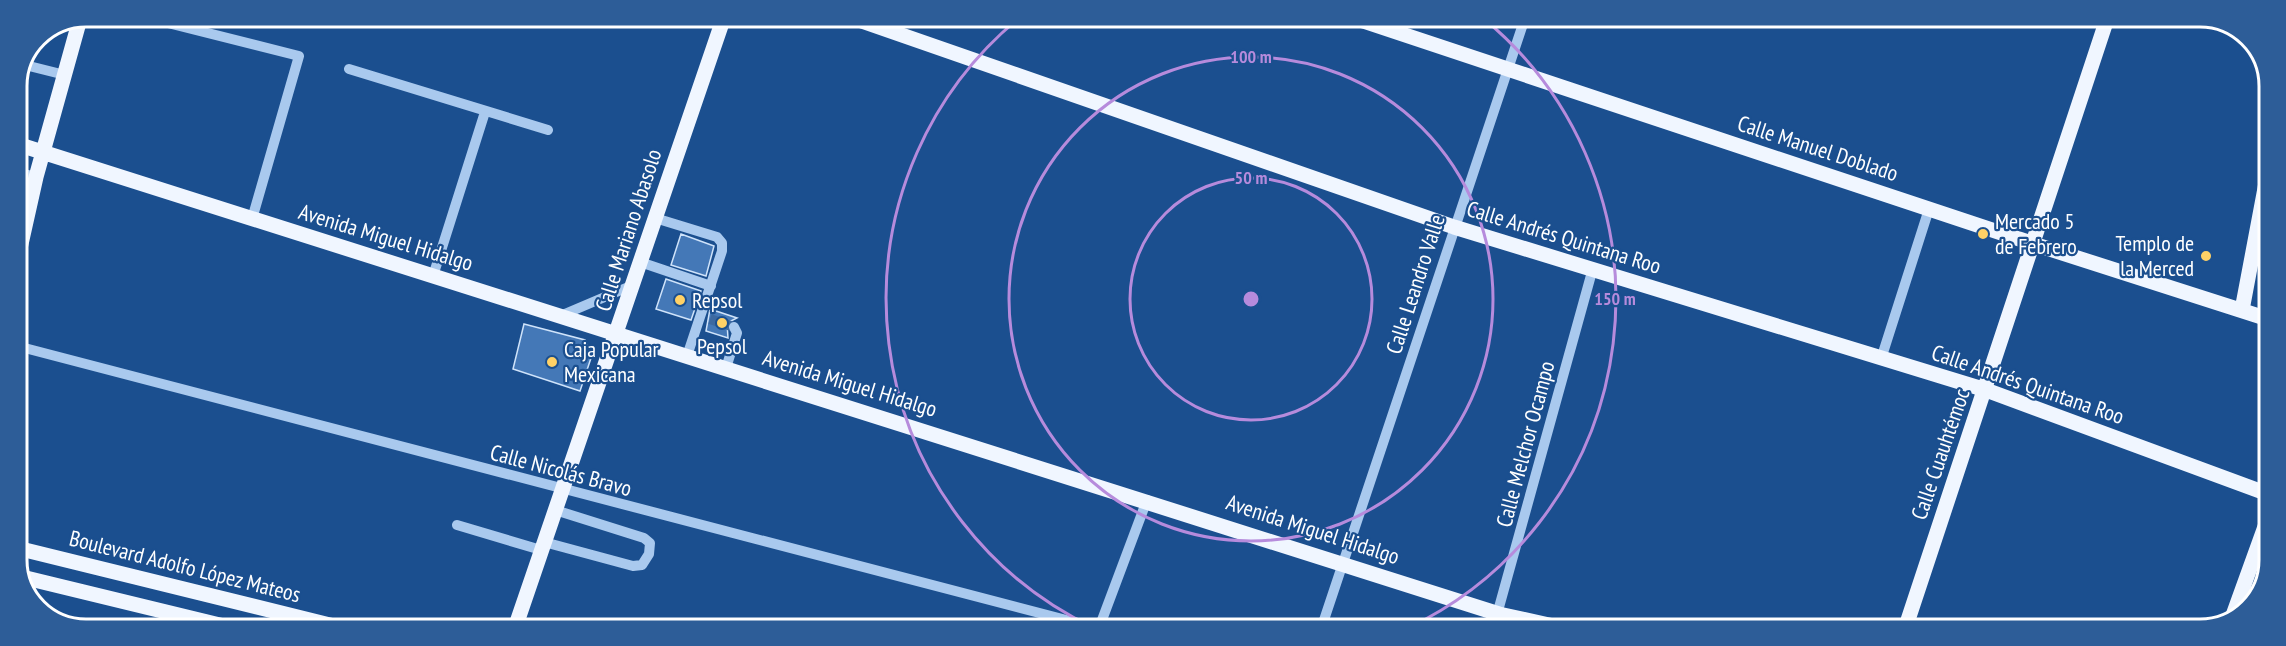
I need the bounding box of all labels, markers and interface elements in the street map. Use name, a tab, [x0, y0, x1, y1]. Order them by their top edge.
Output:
text: 100 m	[1230, 45, 1272, 68]
street label: Calle Manuel Doblado	[1734, 109, 1902, 187]
street label: Calle Mariano Abasolo	[589, 146, 667, 314]
text: 50 m	[1235, 166, 1267, 189]
street label: Calle Andrés Quintana Roo	[1464, 194, 1664, 280]
street label: Avenida Miguel Hidalgo	[296, 197, 476, 277]
place label: Mercado 5 de Febrero	[1995, 207, 2077, 260]
street label: Calle Leandro Valle	[1379, 211, 1451, 357]
marker: Mercado 5 de Febrero	[1976, 227, 1990, 241]
place label: Templo de la Merced	[2116, 229, 2194, 282]
marker: Templo de la Merced	[2199, 249, 2213, 263]
place label: Repsol	[692, 286, 743, 314]
text: 150 m	[1594, 287, 1636, 310]
centre of rings	[1241, 289, 1261, 309]
marker: Repsol	[673, 293, 687, 307]
marker: Pepsol	[715, 316, 729, 330]
place label: Pepsol	[697, 332, 748, 360]
place label: Caja Popular Mexicana	[564, 335, 659, 388]
street label: Calle Andrés Quintana Roo	[1928, 338, 2128, 430]
street label: Avenida Miguel Hidalgo	[760, 343, 940, 423]
marker: Caja Popular Mexicana	[545, 355, 559, 369]
street label: Calle Melchor Ocampo	[1489, 358, 1561, 530]
street label: Calle Cuauhtémoc	[1905, 385, 1976, 523]
street label: Calle Nicolás Bravo	[487, 438, 635, 502]
street label: Avenida Miguel Hidalgo	[1223, 488, 1403, 570]
street label: Boulevard Adolfo López Mateos	[67, 524, 303, 608]

